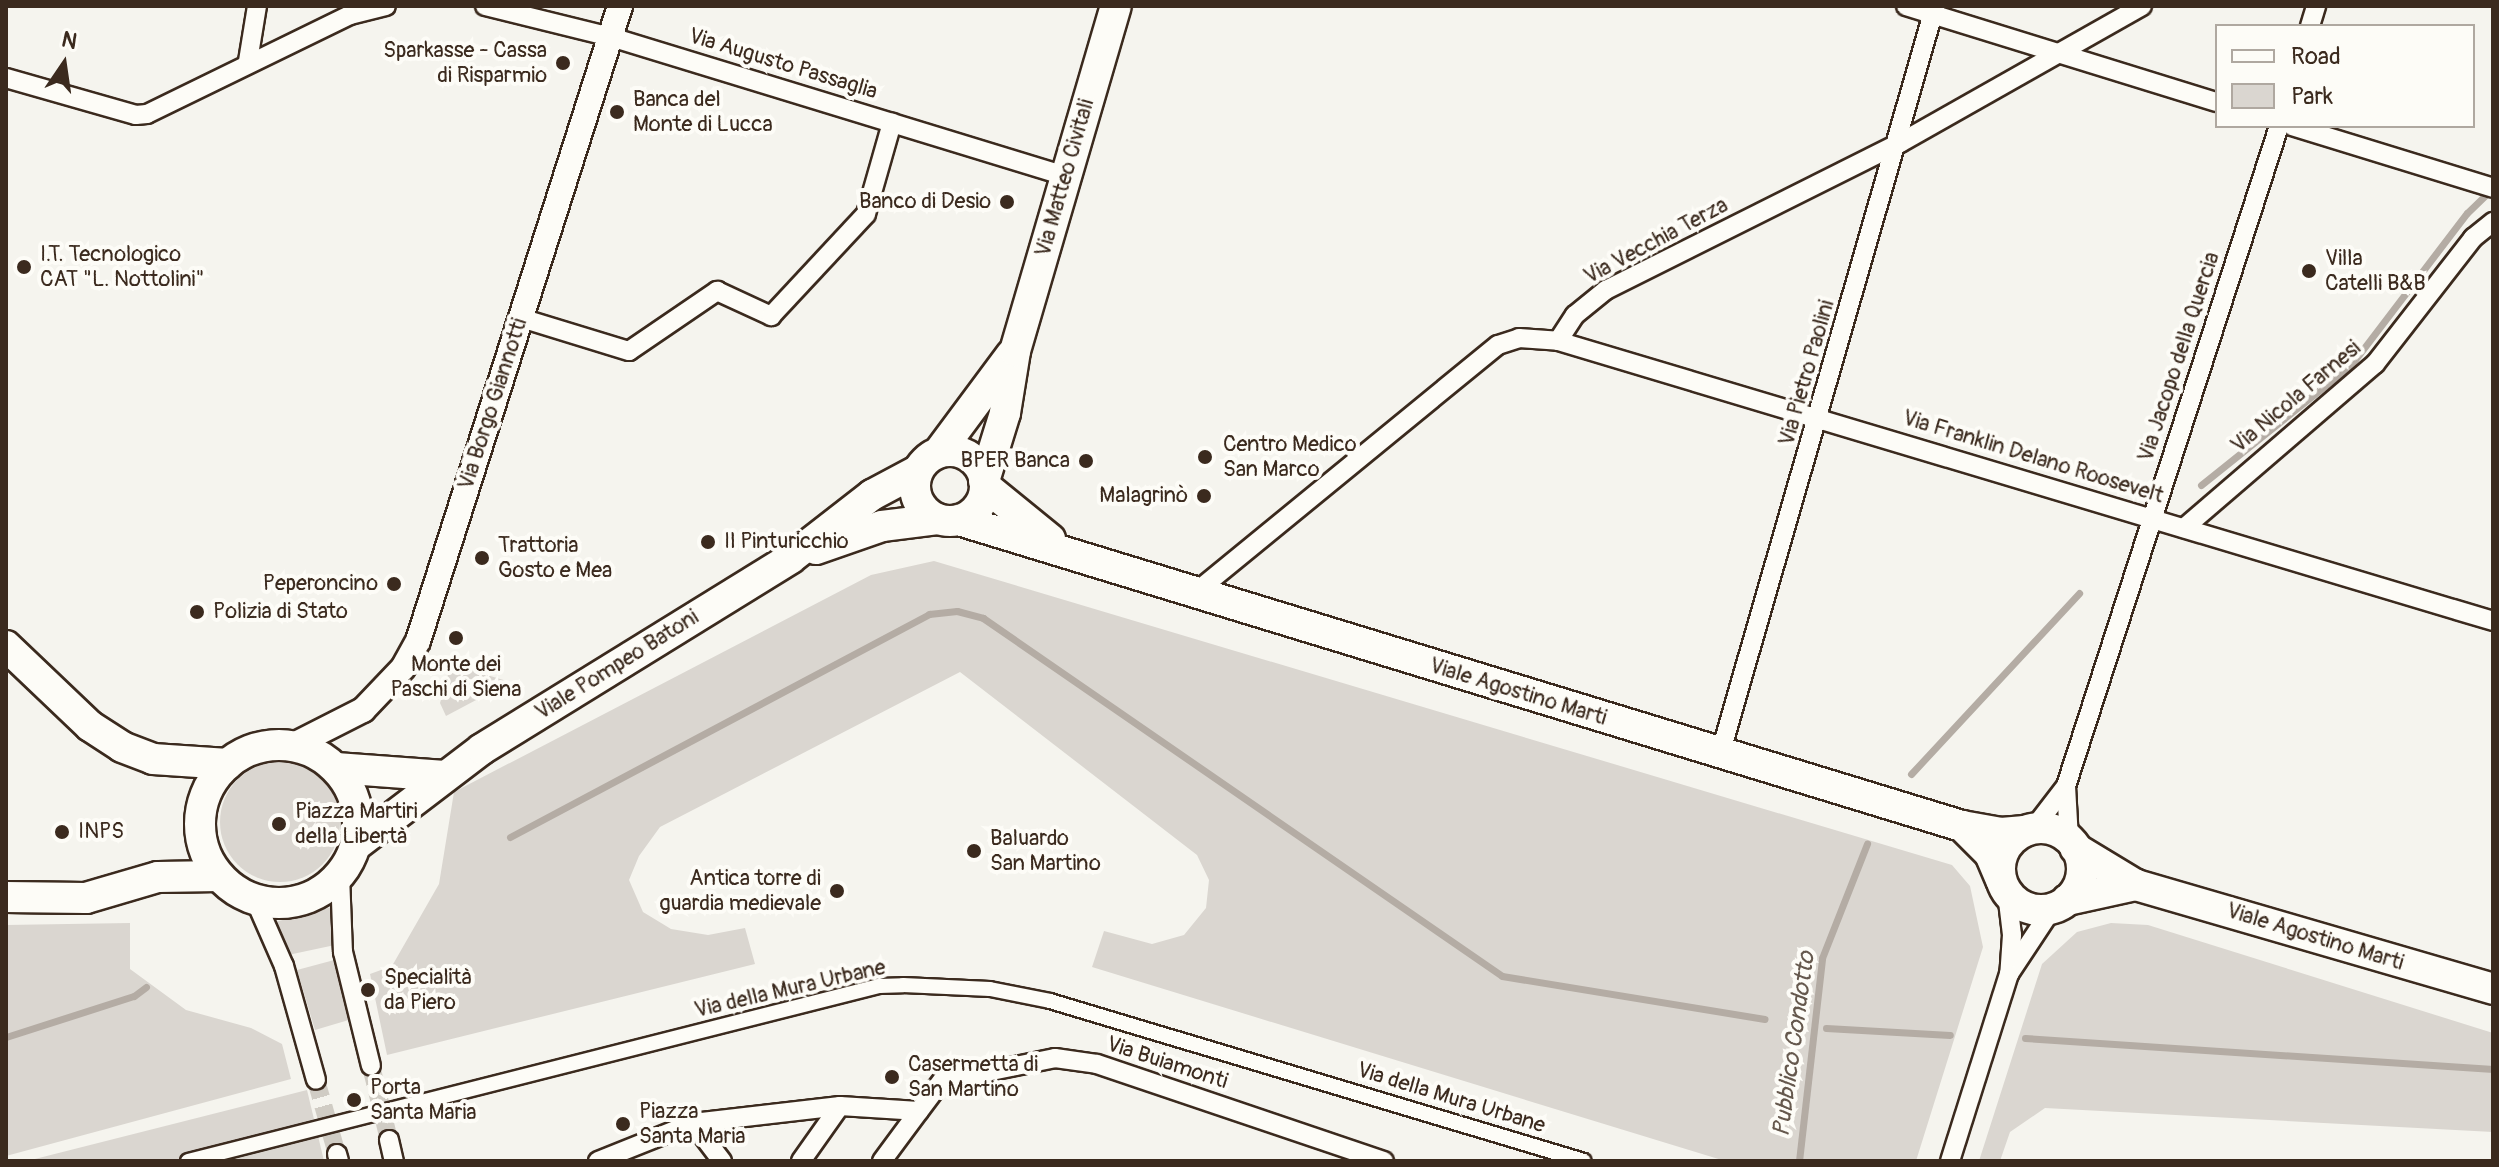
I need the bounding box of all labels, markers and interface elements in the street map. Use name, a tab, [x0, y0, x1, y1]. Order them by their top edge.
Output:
street label: Via Augusto Passaglia	[686, 23, 880, 105]
north arrow	[24, 24, 104, 104]
legend	[2215, 24, 2475, 128]
text: N	[59, 25, 80, 56]
place label: Sparkasse - Cassa di Risparmio	[383, 37, 547, 88]
text: Road	[2291, 42, 2341, 71]
marker: Sparkasse - Cassa di Risparmio	[554, 54, 572, 72]
text: Park	[2291, 82, 2333, 111]
place label: Banca del Monte di Lucca	[633, 86, 773, 138]
street label: Via Matteo Civitali	[1030, 96, 1100, 260]
marker: Banca del Monte di Lucca	[608, 103, 626, 121]
place label: Banco di Desio	[859, 189, 991, 215]
street label: Via Vecchia Terza	[1580, 192, 1732, 290]
marker: Banco di Desio	[998, 193, 1016, 211]
place label: I.T. Tecnologico CAT "L. Nottolini"	[40, 241, 204, 292]
place label: Villa Catelli B&B	[2325, 245, 2426, 296]
street label: Via Jacopo della Quercia	[2133, 249, 2225, 465]
marker: I.T. Tecnologico CAT "L. Nottolini"	[15, 258, 33, 276]
marker: Villa Catelli B&B	[2300, 262, 2318, 280]
street label: Via Pietro Paolini	[1774, 297, 1840, 449]
street label: Via Borgo Giannotti	[453, 315, 533, 493]
street label: Via Nicola Farnesi	[2226, 335, 2366, 459]
street label: Via Franklin Delano Roosevelt	[1899, 405, 2167, 509]
place label: Centro Medico San Marco	[1223, 431, 1356, 482]
marker: Centro Medico San Marco	[1194, 446, 1216, 468]
place label: BPER Banca	[961, 448, 1070, 474]
marker: BPER Banca	[1077, 452, 1095, 470]
place label: Malagrinò	[1099, 483, 1188, 509]
marker: Malagrinò	[1195, 487, 1213, 505]
place label: Il Pinturicchio	[724, 529, 849, 555]
place label: Trattoria Gosto e Mea	[498, 532, 612, 584]
marker: Il Pinturicchio	[699, 533, 717, 551]
marker: Trattoria Gosto e Mea	[473, 549, 491, 567]
place label: Peperoncino	[263, 571, 378, 597]
marker: Peperoncino	[385, 575, 403, 593]
place label: Polizia di Stato	[213, 599, 348, 625]
marker: Polizia di Stato	[188, 603, 206, 621]
street label: Viale Pompeo Batoni	[530, 604, 704, 726]
marker: Monte dei Paschi di Siena	[447, 629, 465, 647]
place label: Monte dei Paschi di Siena	[390, 651, 522, 702]
street label: Viale Agostino Marti	[1426, 652, 1610, 732]
place label: Piazza Martiri della Libertà	[295, 798, 418, 850]
marker: Piazza Martiri della Libertà	[270, 815, 288, 833]
place label: INPS	[78, 819, 124, 845]
marker: INPS	[53, 823, 71, 841]
place label: Baluardo San Martino	[990, 825, 1101, 876]
marker: Baluardo San Martino	[965, 842, 983, 860]
place label: Antica torre di guardia medievale	[659, 865, 821, 916]
marker: Antica torre di guardia medievale	[828, 882, 846, 900]
street label: Viale Agostino Marti	[2223, 897, 2407, 977]
water label: Pubblico Condotto	[1767, 950, 1821, 1138]
street label: Via della Mura Urbane	[692, 954, 888, 1024]
place label: Specialità da Piero	[384, 964, 471, 1016]
marker: Specialità da Piero	[359, 981, 377, 999]
street label: Via Buiamonti	[1103, 1031, 1231, 1095]
place label: Casermetta di San Martino	[908, 1051, 1038, 1102]
street label: Via della Mura Urbane	[1354, 1057, 1548, 1139]
marker: Casermetta di San Martino	[883, 1068, 901, 1086]
place label: Porta Santa Maria	[370, 1074, 477, 1126]
marker: Porta Santa Maria	[345, 1091, 363, 1109]
place label: Piazza Santa Maria	[639, 1098, 746, 1150]
marker: Piazza Santa Maria	[614, 1115, 632, 1133]

